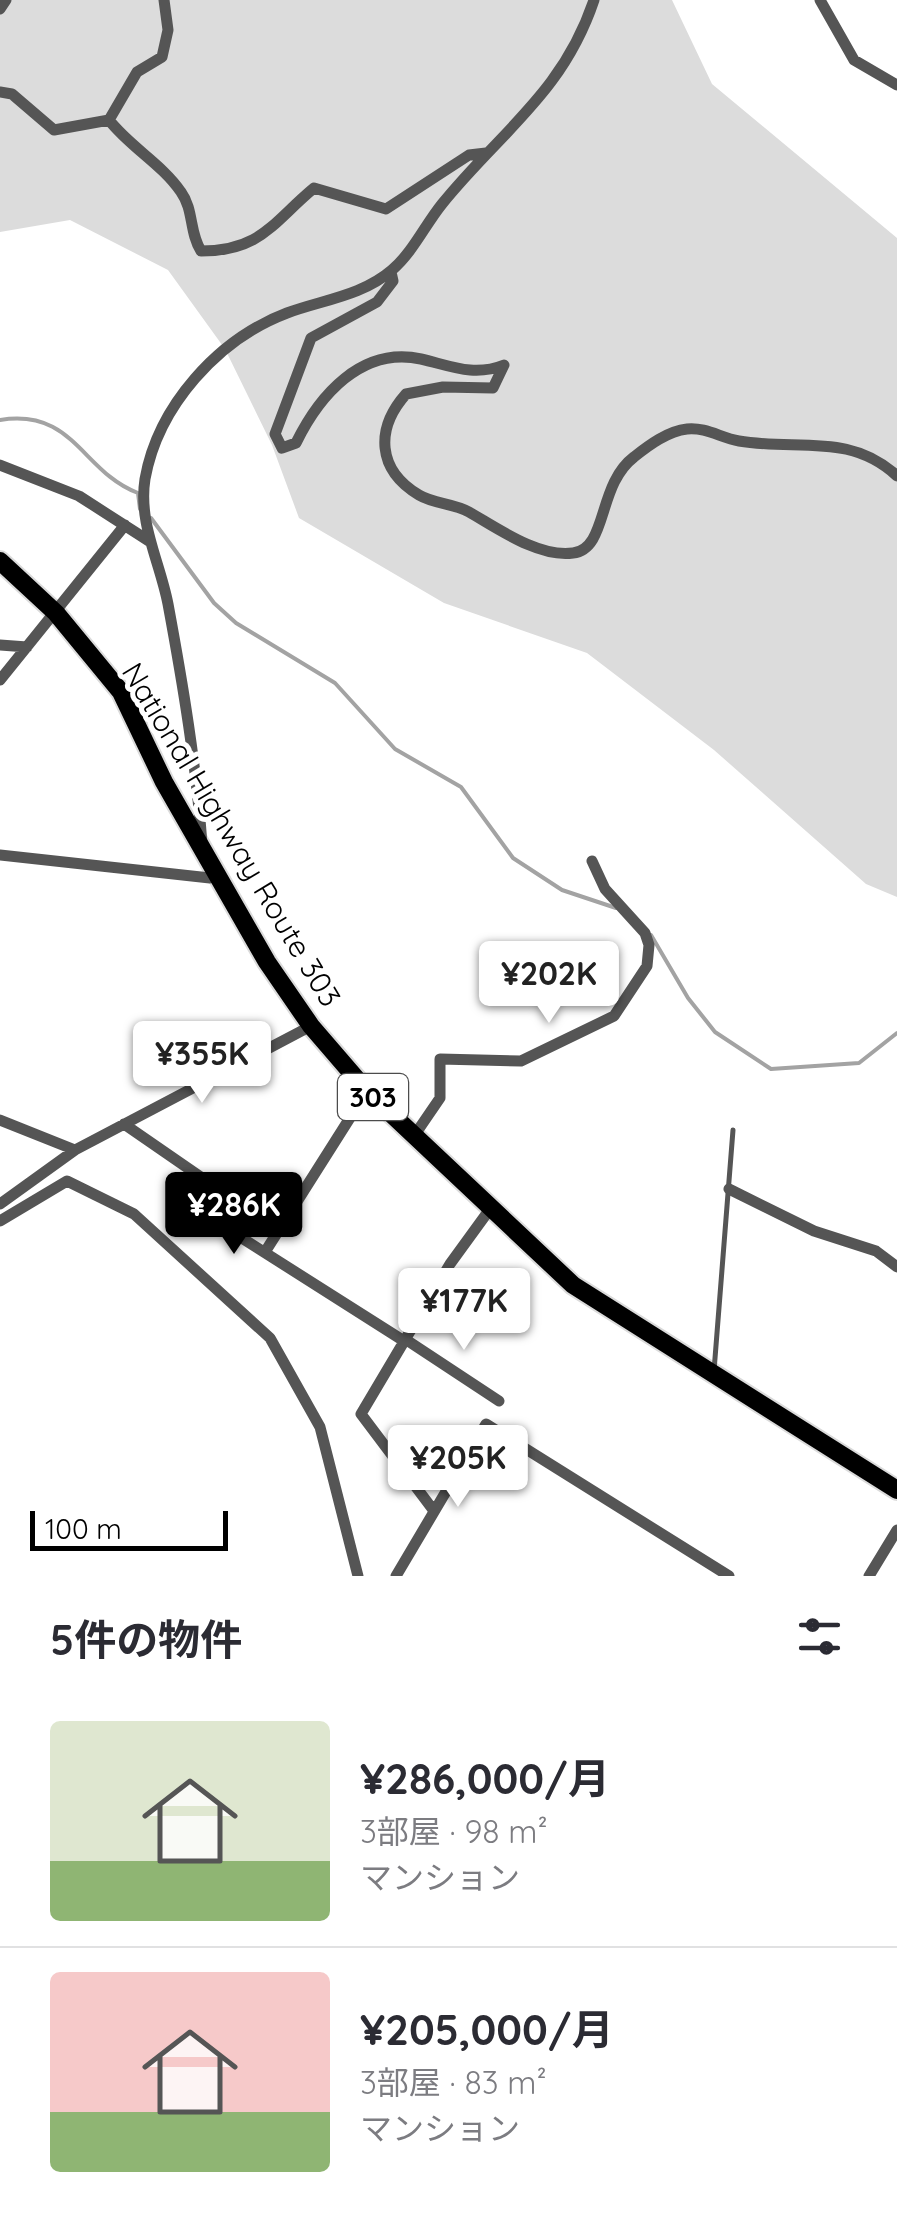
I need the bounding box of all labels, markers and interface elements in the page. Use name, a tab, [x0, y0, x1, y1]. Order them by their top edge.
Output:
street label: National Highway Route 303	[114, 655, 350, 1013]
pin: ¥202K	[479, 941, 619, 1026]
text: ¥202K	[501, 953, 597, 993]
pin: ¥355K	[132, 1021, 272, 1106]
text: ¥355K	[155, 1033, 249, 1073]
road number: 303	[338, 1074, 408, 1120]
pin: ¥286K	[164, 1172, 304, 1257]
text: ¥286K	[187, 1184, 281, 1224]
pin: ¥177K	[394, 1268, 534, 1353]
text: ¥177K	[420, 1280, 508, 1320]
pin: ¥205K	[388, 1425, 528, 1510]
text: ¥205K	[410, 1437, 506, 1477]
scale bar	[30, 1506, 228, 1550]
text: 100 m	[45, 1511, 122, 1546]
icon: filters	[792, 1609, 847, 1664]
text: 5件の物件	[50, 1613, 242, 1666]
text: ¥286,000/月	[360, 1752, 610, 1805]
icon: home	[130, 1761, 250, 1881]
text: 3部屋 · 98 m²	[360, 1811, 548, 1851]
text: マンション	[360, 1857, 520, 1897]
text: ¥205,000/月	[360, 2003, 614, 2056]
icon: home	[130, 2012, 250, 2132]
text: 3部屋 · 83 m²	[360, 2062, 547, 2102]
text: マンション	[360, 2108, 520, 2148]

